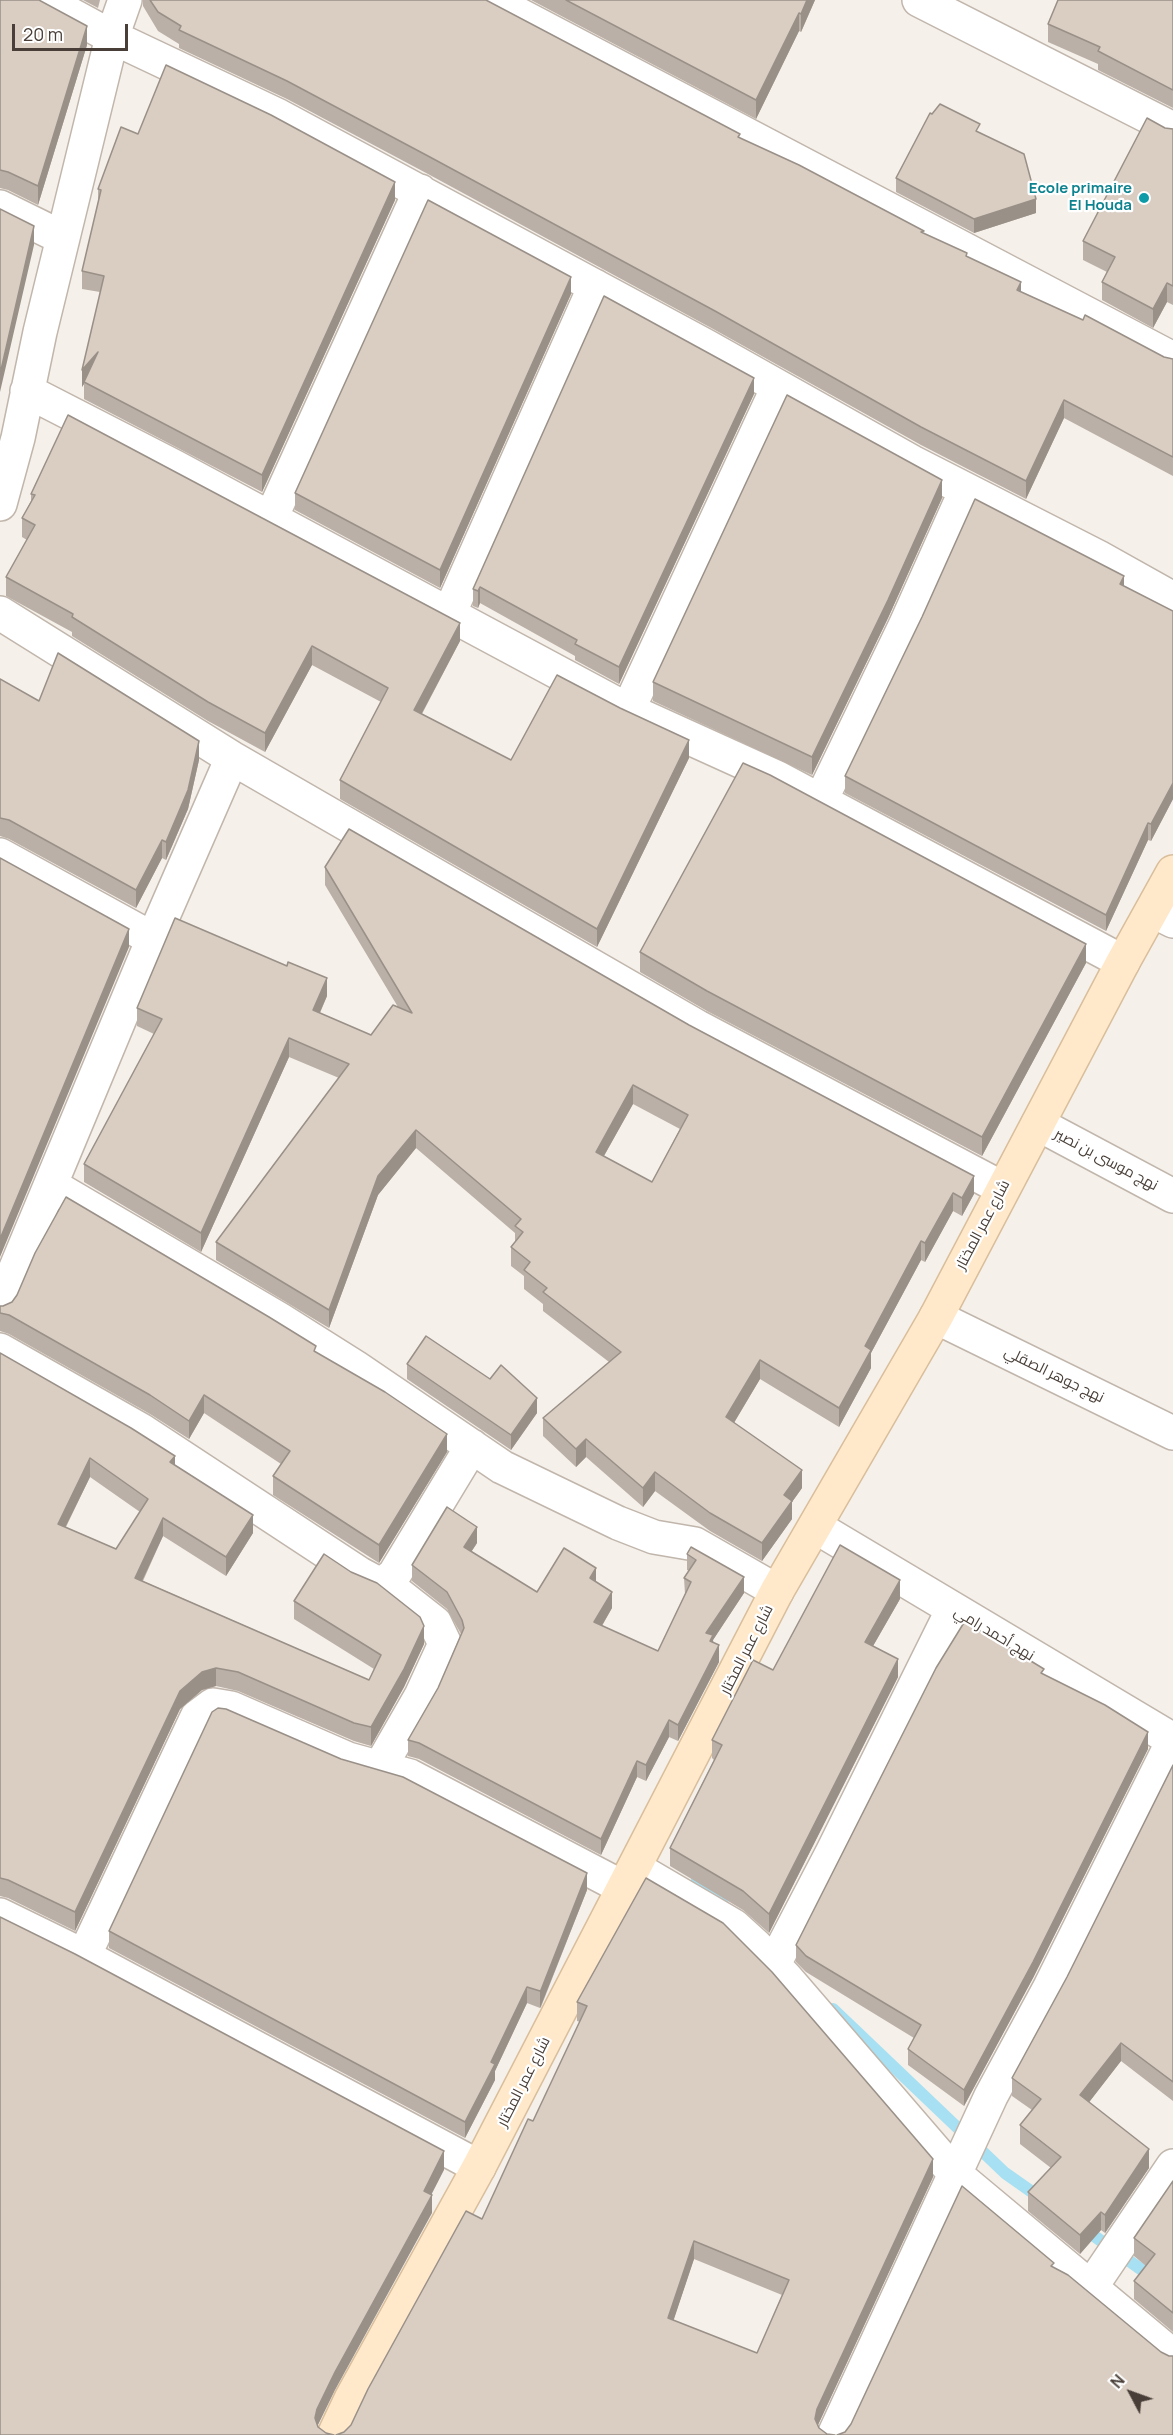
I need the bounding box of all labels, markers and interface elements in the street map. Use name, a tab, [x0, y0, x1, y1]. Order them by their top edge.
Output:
scale bar	[15, 12, 130, 50]
text: 20 m	[23, 22, 63, 46]
place label: Ecole primaire El Houda	[1029, 180, 1132, 215]
marker: Ecole primaire El Houda	[1137, 191, 1151, 205]
street label: نهج موسى بن نصير	[1051, 1125, 1161, 1195]
street label: شارع عمر المختار	[952, 1177, 1014, 1273]
street label: نهج جوهر الصقلي	[1001, 1343, 1107, 1407]
street label: شارع عمر المختار	[717, 1602, 777, 1698]
street label: نهج أحمد رامي	[950, 1603, 1038, 1665]
street label: شارع عمر المختار	[494, 2034, 554, 2130]
north arrow	[1101, 2363, 1161, 2423]
text: N	[1105, 2370, 1129, 2393]

